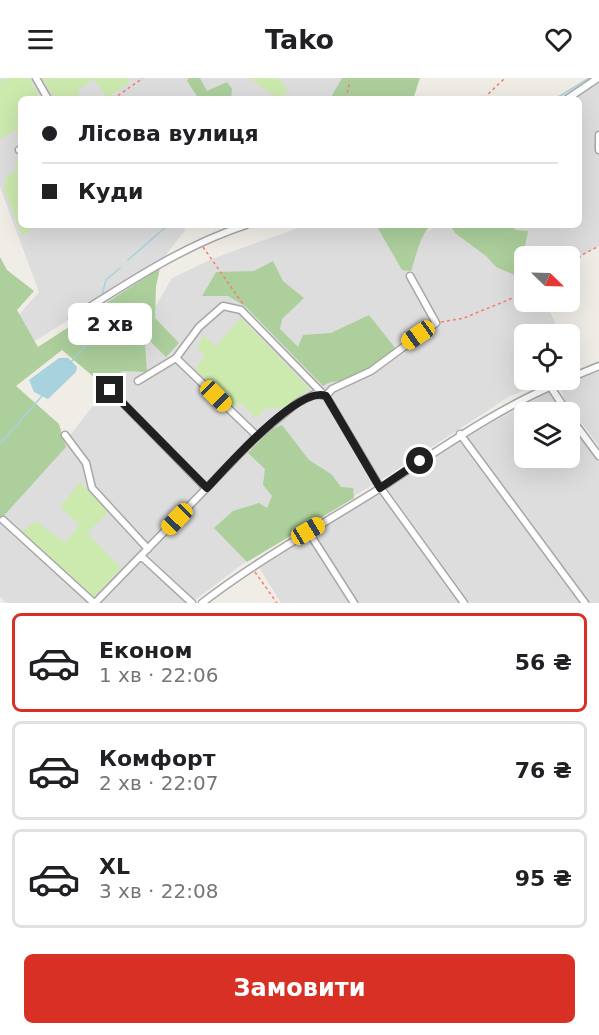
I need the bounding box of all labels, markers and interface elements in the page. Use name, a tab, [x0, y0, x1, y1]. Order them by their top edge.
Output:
icon: menu	[24, 23, 57, 56]
icon: heart	[542, 23, 575, 56]
text: Tako	[265, 24, 334, 55]
text: Лісова вулиця	[78, 121, 259, 146]
text: Куди	[78, 179, 144, 204]
north arrow	[514, 246, 580, 312]
map controls	[514, 246, 580, 468]
callout: 2 хв	[68, 303, 152, 345]
text: 2 хв	[87, 312, 133, 336]
car	[398, 317, 438, 353]
button: locate	[514, 324, 580, 390]
route end	[96, 376, 123, 403]
car	[197, 377, 235, 415]
button: layers	[514, 402, 580, 468]
route start	[406, 447, 433, 474]
car	[158, 500, 196, 538]
car	[288, 514, 328, 548]
icon: car	[27, 636, 81, 690]
text: Економ	[99, 638, 192, 663]
text: 56 ₴	[515, 650, 572, 675]
text: 1 хв · 22:06	[99, 663, 218, 687]
icon: car	[27, 744, 81, 798]
text: Комфорт	[99, 746, 216, 771]
text: 76 ₴	[515, 758, 572, 783]
text: 2 хв · 22:07	[99, 771, 218, 795]
icon: car	[27, 852, 81, 906]
text: XL	[99, 854, 130, 879]
text: 95 ₴	[515, 866, 572, 891]
text: 3 хв · 22:08	[99, 879, 218, 903]
button: Замовити	[24, 954, 575, 1023]

